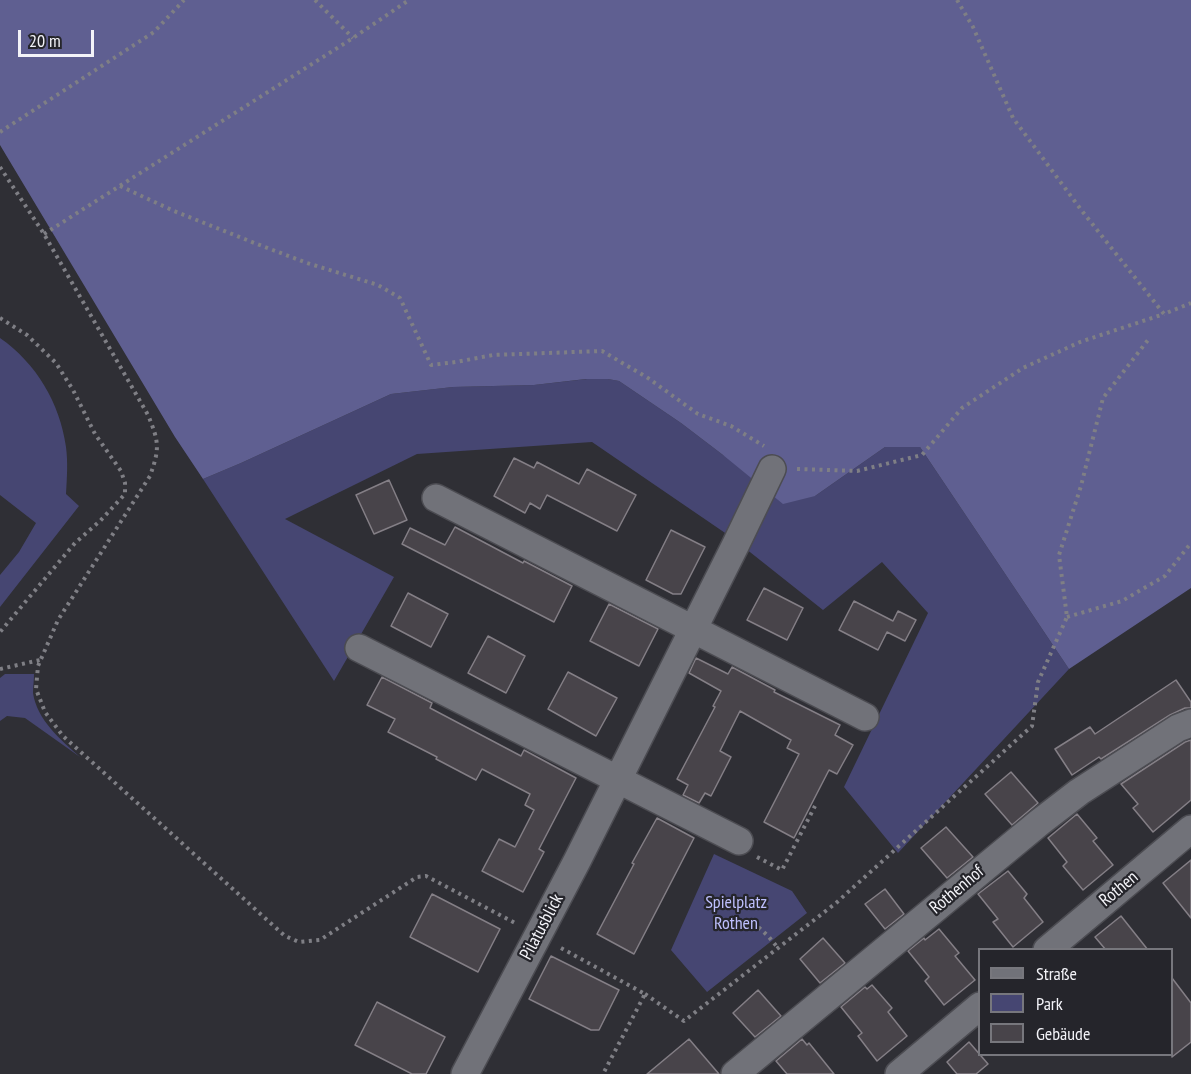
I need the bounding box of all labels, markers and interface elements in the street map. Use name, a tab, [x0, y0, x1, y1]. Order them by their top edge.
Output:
scale bar	[21, 18, 98, 56]
text: 20 m	[29, 29, 61, 52]
street label: Rothenhof	[926, 861, 988, 919]
street label: Rothen	[1095, 867, 1143, 911]
street label: Pilatusblick	[516, 890, 568, 964]
park label: Spielplatz Rothen	[705, 892, 767, 934]
legend	[978, 948, 1173, 1056]
text: Straße	[1036, 962, 1077, 985]
text: Park	[1036, 992, 1063, 1015]
text: Gebäude	[1036, 1022, 1090, 1045]

